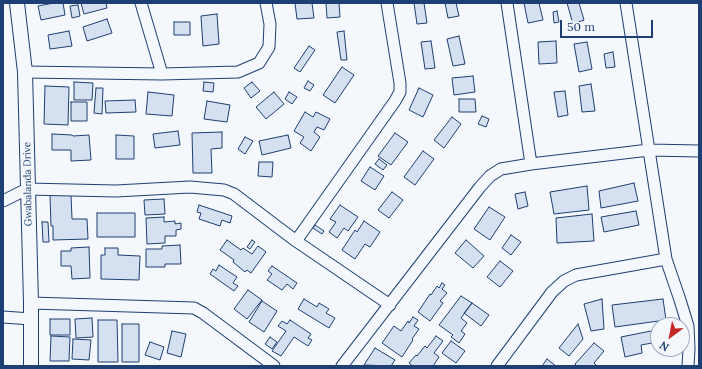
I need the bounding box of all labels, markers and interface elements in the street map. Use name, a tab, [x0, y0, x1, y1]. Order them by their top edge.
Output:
scale bar	[562, 12, 655, 38]
text: 50 m	[567, 19, 595, 34]
street label: Gwabalanda Drive	[21, 142, 35, 226]
north arrow	[650, 317, 690, 357]
text: N	[657, 338, 671, 355]

